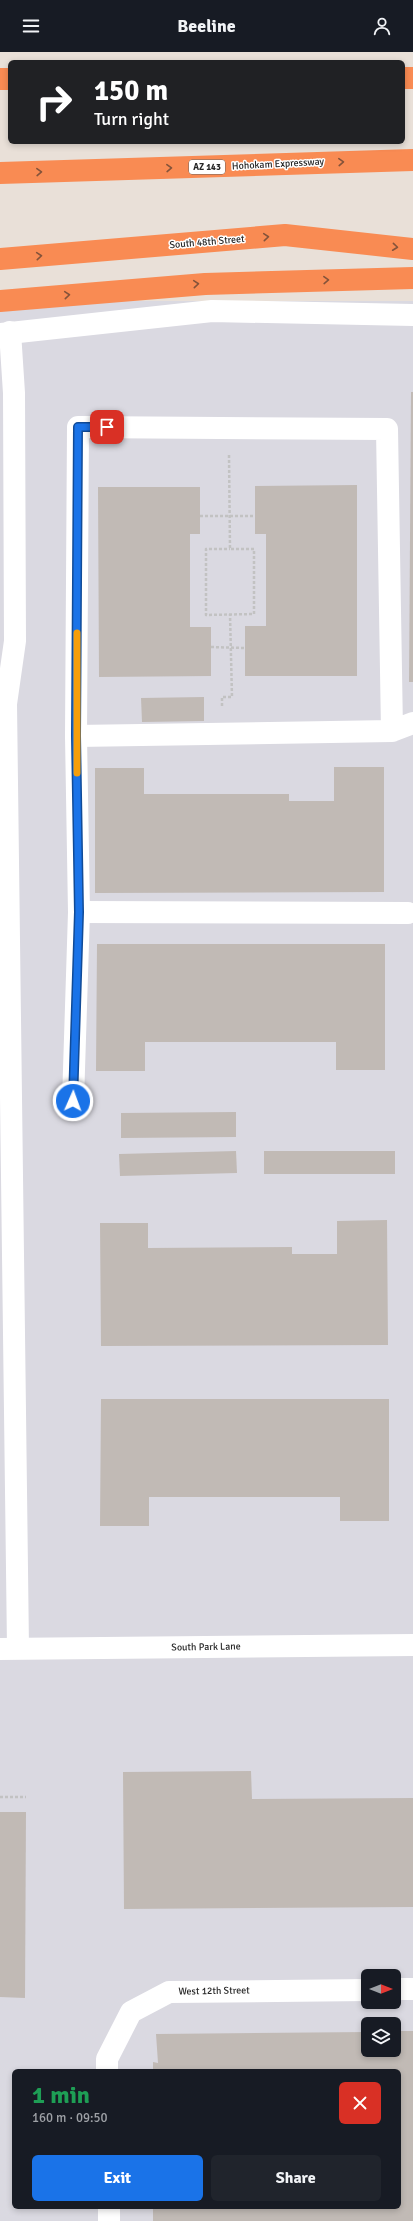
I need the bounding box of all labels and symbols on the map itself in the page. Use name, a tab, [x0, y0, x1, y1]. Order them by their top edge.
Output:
street label: Hohokam Expressway	[232, 156, 325, 172]
one-way arrow	[338, 157, 344, 166]
road number: AZ 143	[189, 160, 225, 174]
one-way arrow	[166, 164, 172, 172]
one-way arrow	[36, 168, 42, 176]
one-way arrow	[263, 232, 269, 241]
street label: South 48th Street	[169, 233, 246, 251]
one-way arrow	[392, 243, 398, 252]
one-way arrow	[36, 251, 42, 260]
one-way arrow	[323, 276, 329, 284]
one-way arrow	[193, 280, 199, 289]
one-way arrow	[64, 290, 70, 299]
pin	[90, 410, 124, 444]
position arrow	[52, 1080, 94, 1122]
street label: South Park Lane	[171, 1640, 241, 1654]
north arrow	[361, 1969, 401, 2009]
street label: West 12th Street	[178, 1984, 250, 1998]

